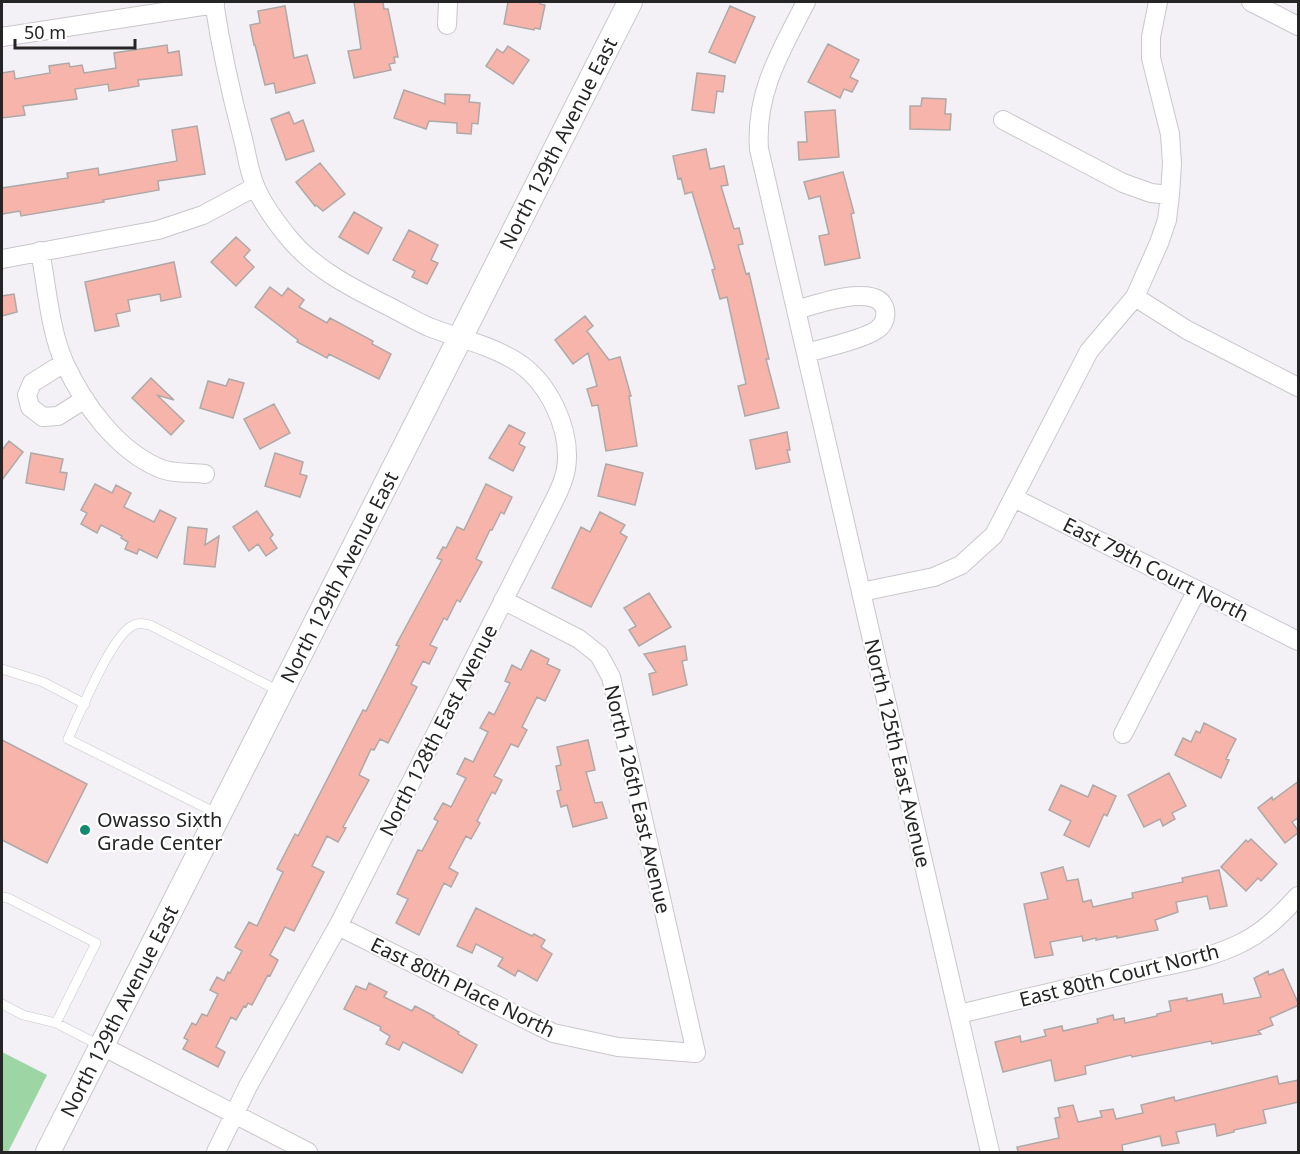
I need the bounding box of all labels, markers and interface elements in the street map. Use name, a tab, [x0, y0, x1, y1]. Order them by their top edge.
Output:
scale bar	[15, 12, 135, 50]
text: 50 m	[24, 20, 66, 44]
street label: North 129th Avenue East	[493, 33, 623, 253]
street label: North 129th Avenue East	[274, 467, 404, 687]
street label: East 79th Court North	[1059, 510, 1253, 628]
street label: North 128th East Avenue	[373, 620, 503, 840]
street label: North 125th East Avenue	[859, 636, 937, 870]
street label: North 126th East Avenue	[599, 682, 677, 916]
place label: Owasso Sixth Grade Center	[97, 806, 222, 856]
marker: Owasso Sixth Grade Center	[78, 823, 92, 837]
street label: North 129th Avenue East	[54, 901, 184, 1121]
street label: East 80th Place North	[366, 931, 560, 1043]
street label: East 80th Court North	[1016, 937, 1222, 1013]

